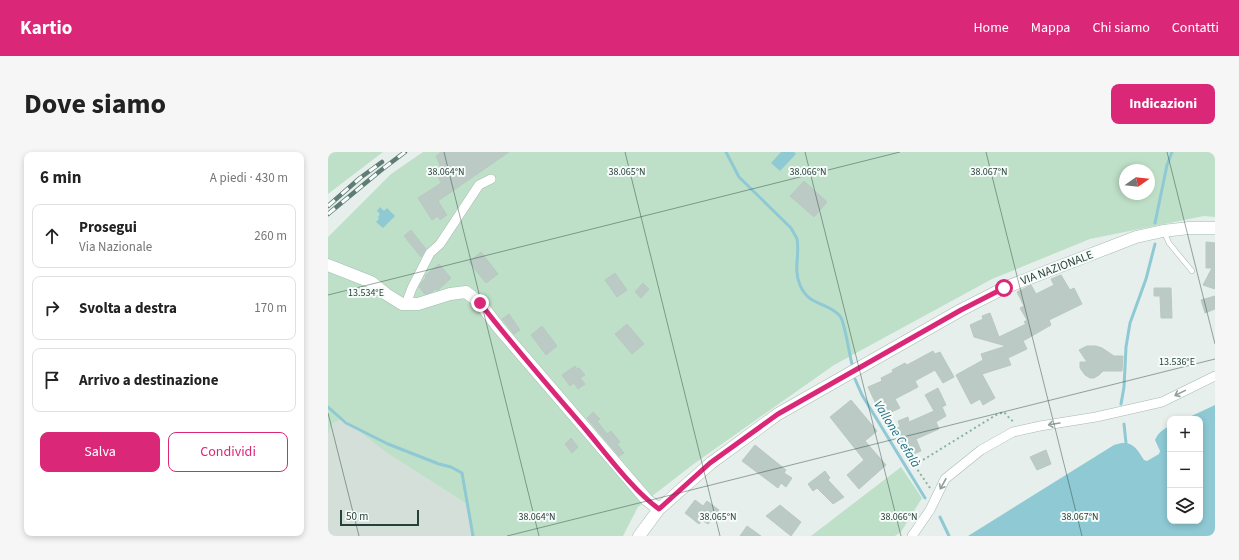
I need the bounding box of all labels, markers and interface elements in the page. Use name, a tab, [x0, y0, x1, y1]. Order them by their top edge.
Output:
text: Kartio	[20, 15, 72, 42]
text: Home	[973, 18, 1009, 38]
text: Mappa	[1031, 18, 1070, 38]
text: Chi siamo	[1092, 18, 1150, 38]
text: Contatti	[1172, 18, 1219, 38]
text: Dove siamo	[24, 84, 166, 124]
button: Indicazioni	[1111, 84, 1215, 124]
north arrow	[1119, 164, 1155, 200]
text: 38.064°N	[427, 165, 465, 179]
text: 38.065°N	[608, 165, 646, 179]
text: 38.066°N	[789, 165, 827, 179]
text: 38.067°N	[970, 165, 1008, 179]
text: 6 min	[40, 166, 81, 190]
text: A piedi · 430 m	[210, 169, 288, 187]
text: Prosegui	[79, 217, 137, 238]
icon: ahead	[41, 225, 63, 247]
text: 260 m	[254, 227, 287, 245]
text: Via Nazionale	[79, 238, 152, 256]
street label: VIA NAZIONALE	[1018, 246, 1096, 290]
route start	[995, 279, 1013, 297]
text: 13.534°E	[348, 286, 384, 300]
route end	[471, 294, 489, 312]
icon: right	[41, 297, 63, 319]
text: Svolta a destra	[79, 298, 177, 319]
text: 170 m	[254, 299, 287, 317]
text: 13.536°E	[1159, 355, 1195, 369]
icon: arrive	[41, 369, 63, 391]
text: Arrivo a destinazione	[79, 370, 218, 391]
one-way arrow	[1174, 390, 1186, 397]
water label: Vallone Cefalà	[869, 397, 925, 471]
map controls	[1167, 416, 1203, 524]
button: +	[1167, 416, 1203, 452]
one-way arrow	[1048, 420, 1061, 428]
button: Salva	[40, 432, 160, 472]
button: Condividi	[168, 432, 288, 472]
button: −	[1167, 452, 1203, 488]
one-way arrow	[939, 478, 946, 490]
button: layers	[1167, 488, 1203, 524]
scale bar	[340, 508, 419, 527]
text: 50 m	[346, 509, 368, 524]
text: 38.064°N	[518, 510, 556, 524]
text: 38.065°N	[699, 510, 737, 524]
text: 38.066°N	[880, 510, 918, 524]
text: 38.067°N	[1061, 510, 1099, 524]

